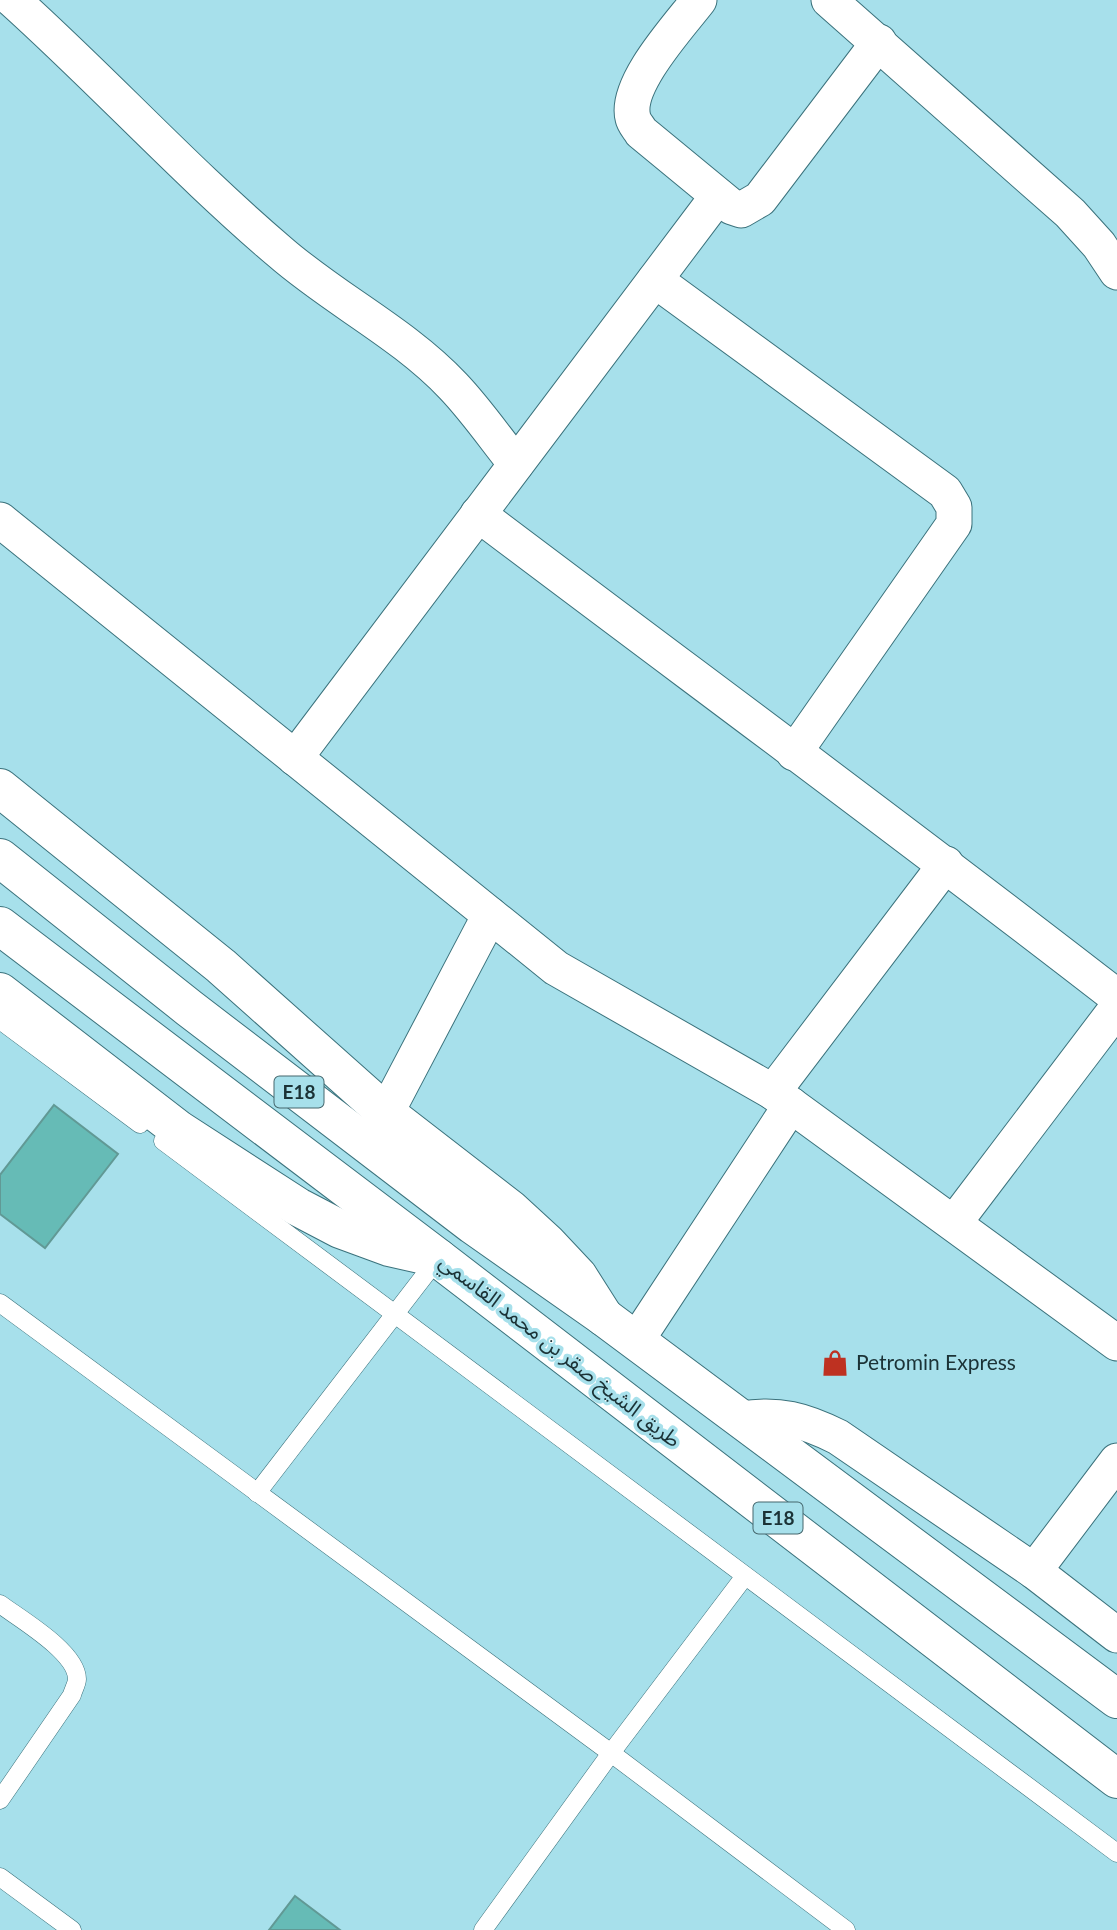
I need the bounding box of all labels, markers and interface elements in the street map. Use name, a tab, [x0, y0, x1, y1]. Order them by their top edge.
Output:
road number: E18	[274, 1076, 324, 1108]
street label: طريق الشيخ صقر بن محمد القاسمي	[432, 1248, 687, 1456]
shop icon: Petromin Express	[820, 1348, 850, 1378]
place label: Petromin Express	[856, 1349, 1016, 1374]
road number: E18	[754, 1502, 802, 1534]

